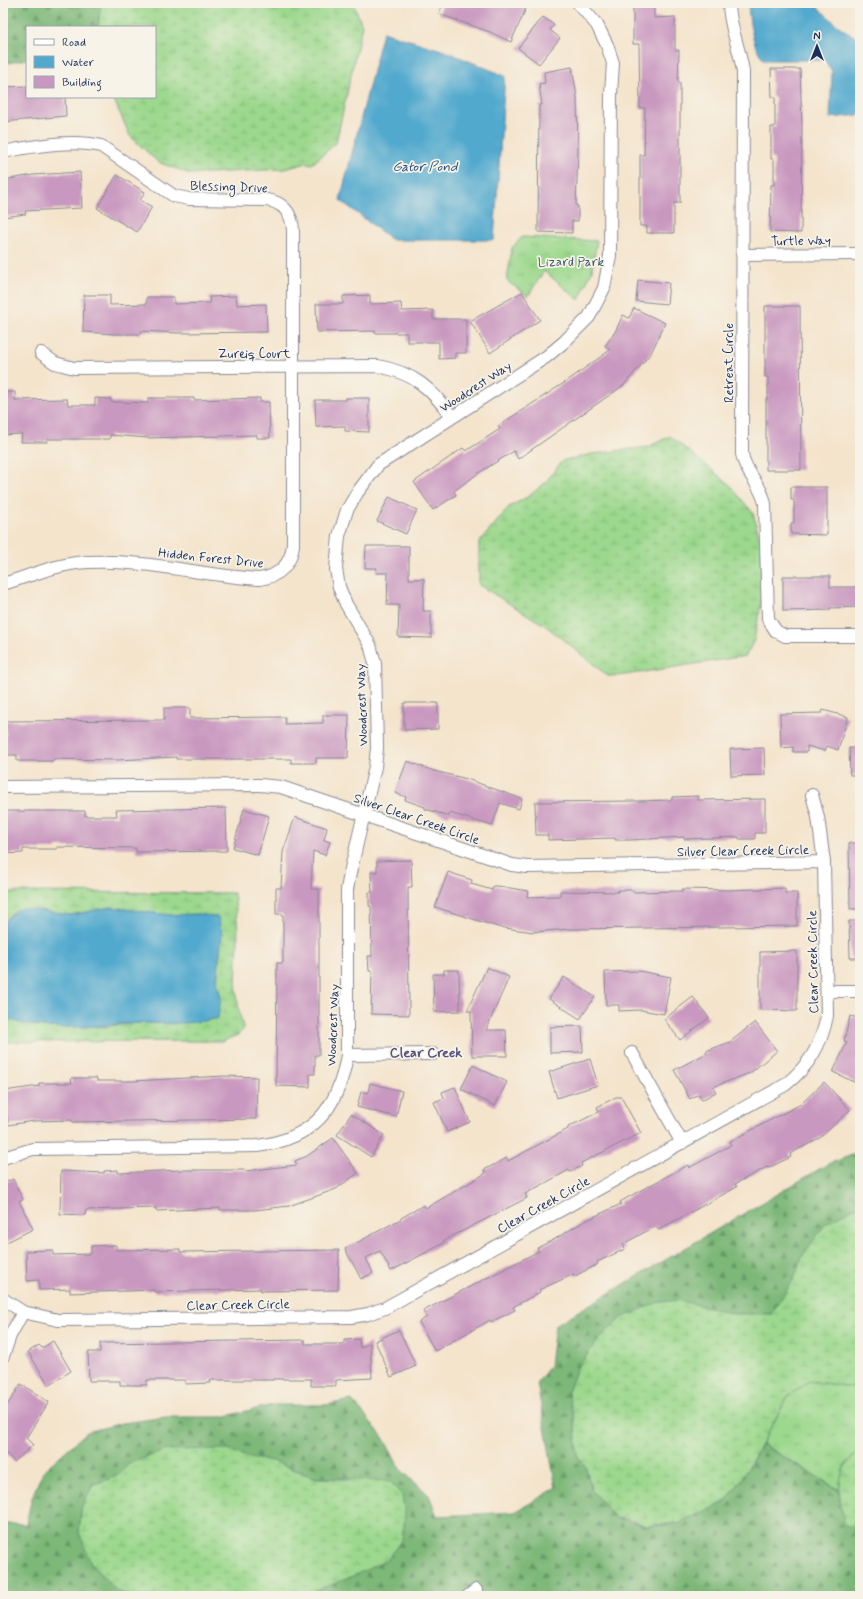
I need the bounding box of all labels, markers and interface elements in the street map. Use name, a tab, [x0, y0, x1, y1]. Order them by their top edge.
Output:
legend	[26, 26, 156, 98]
north arrow	[797, 26, 837, 66]
text: N	[813, 30, 821, 44]
text: Road	[62, 35, 86, 51]
text: Water	[62, 55, 94, 71]
text: Building	[62, 75, 102, 92]
water label: Gator Pond	[393, 158, 459, 176]
street label: Blessing Drive	[190, 178, 268, 198]
street label: Turtle Way	[771, 232, 831, 251]
park label: Lizard Park	[538, 254, 605, 271]
street label: Retreat Circle	[721, 323, 738, 403]
street label: Zureiq Court	[218, 346, 291, 363]
street label: Woodcrest Way	[437, 358, 515, 417]
street label: Hidden Forest Drive	[157, 544, 265, 573]
street label: Woodcrest Way	[353, 663, 372, 746]
street label: Silver Clear Creek Circle	[351, 790, 482, 849]
street label: Silver Clear Creek Circle	[677, 842, 809, 861]
street label: Clear Creek Circle	[804, 910, 823, 1014]
street label: Woodcrest Way	[324, 983, 343, 1066]
district label: Clear Creek	[390, 1044, 462, 1062]
street label: Clear Creek Circle	[494, 1173, 593, 1238]
street label: Clear Creek Circle	[186, 1296, 290, 1315]

